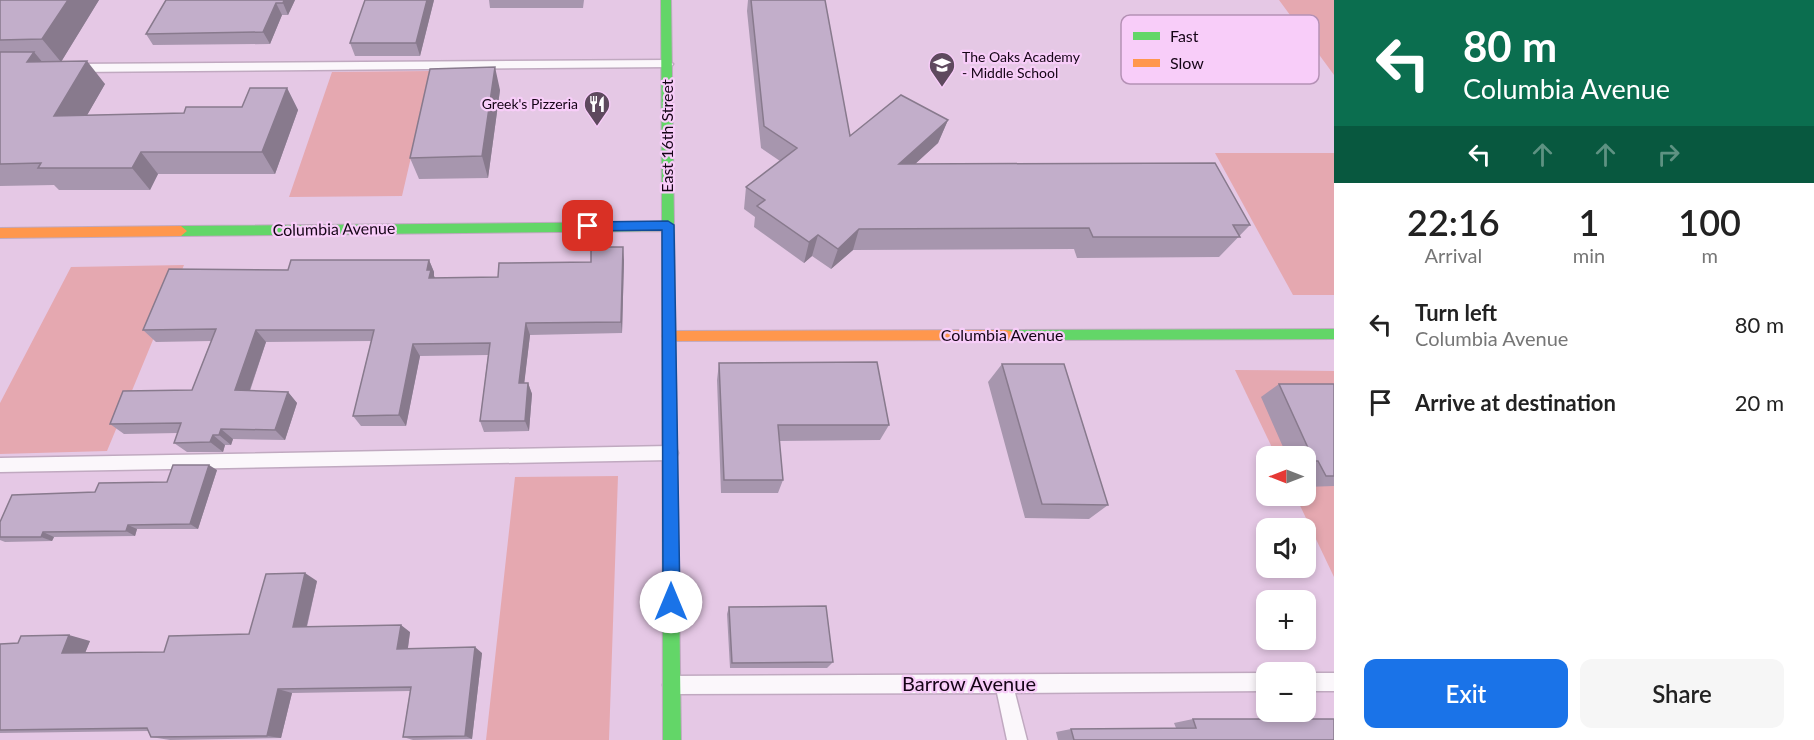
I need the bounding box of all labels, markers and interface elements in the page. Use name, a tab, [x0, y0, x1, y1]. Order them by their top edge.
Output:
legend	[1121, 15, 1319, 84]
text: 80 m	[1463, 21, 1557, 71]
icon: left	[1364, 24, 1442, 102]
text: Fast	[1170, 26, 1199, 45]
place label: The Oaks Academy - Middle School	[962, 48, 1081, 81]
school or university icon: The Oaks Academy - Middle School	[927, 50, 957, 88]
text: Slow	[1170, 53, 1204, 72]
text: Columbia Avenue	[1463, 72, 1670, 105]
street label: East 16th Street	[657, 79, 676, 193]
restaurant icon: Greek's Pizzeria	[582, 89, 612, 127]
place label: Greek's Pizzeria	[482, 95, 578, 112]
icon: left	[1463, 138, 1496, 171]
icon: ahead	[1526, 138, 1559, 171]
icon: ahead	[1589, 138, 1622, 171]
icon: right	[1652, 138, 1685, 171]
pin	[562, 200, 613, 251]
text: 22:16	[1407, 200, 1500, 244]
text: 1	[1579, 200, 1599, 244]
text: 100	[1678, 200, 1741, 244]
icon: arrive	[571, 209, 604, 242]
street label: Columbia Avenue	[272, 218, 396, 239]
text: Arrival	[1425, 243, 1482, 267]
text: min	[1573, 243, 1605, 267]
text: m	[1701, 243, 1718, 267]
text: Turn left	[1415, 299, 1497, 326]
icon: left	[1364, 308, 1397, 341]
text: 80 m	[1735, 311, 1784, 338]
street label: Columbia Avenue	[941, 325, 1063, 344]
text: Columbia Avenue	[1415, 326, 1568, 350]
icon: arrive	[1364, 386, 1397, 419]
text: Arrive at destination	[1415, 389, 1616, 416]
text: 20 m	[1735, 389, 1784, 416]
north arrow	[1256, 446, 1316, 506]
map controls	[1256, 446, 1316, 722]
button: sound	[1256, 518, 1316, 578]
position arrow	[639, 570, 703, 634]
button: +	[1256, 590, 1316, 650]
button: Exit	[1364, 659, 1568, 728]
button: Share	[1580, 659, 1784, 728]
button: −	[1256, 662, 1316, 722]
street label: Barrow Avenue	[902, 671, 1036, 695]

